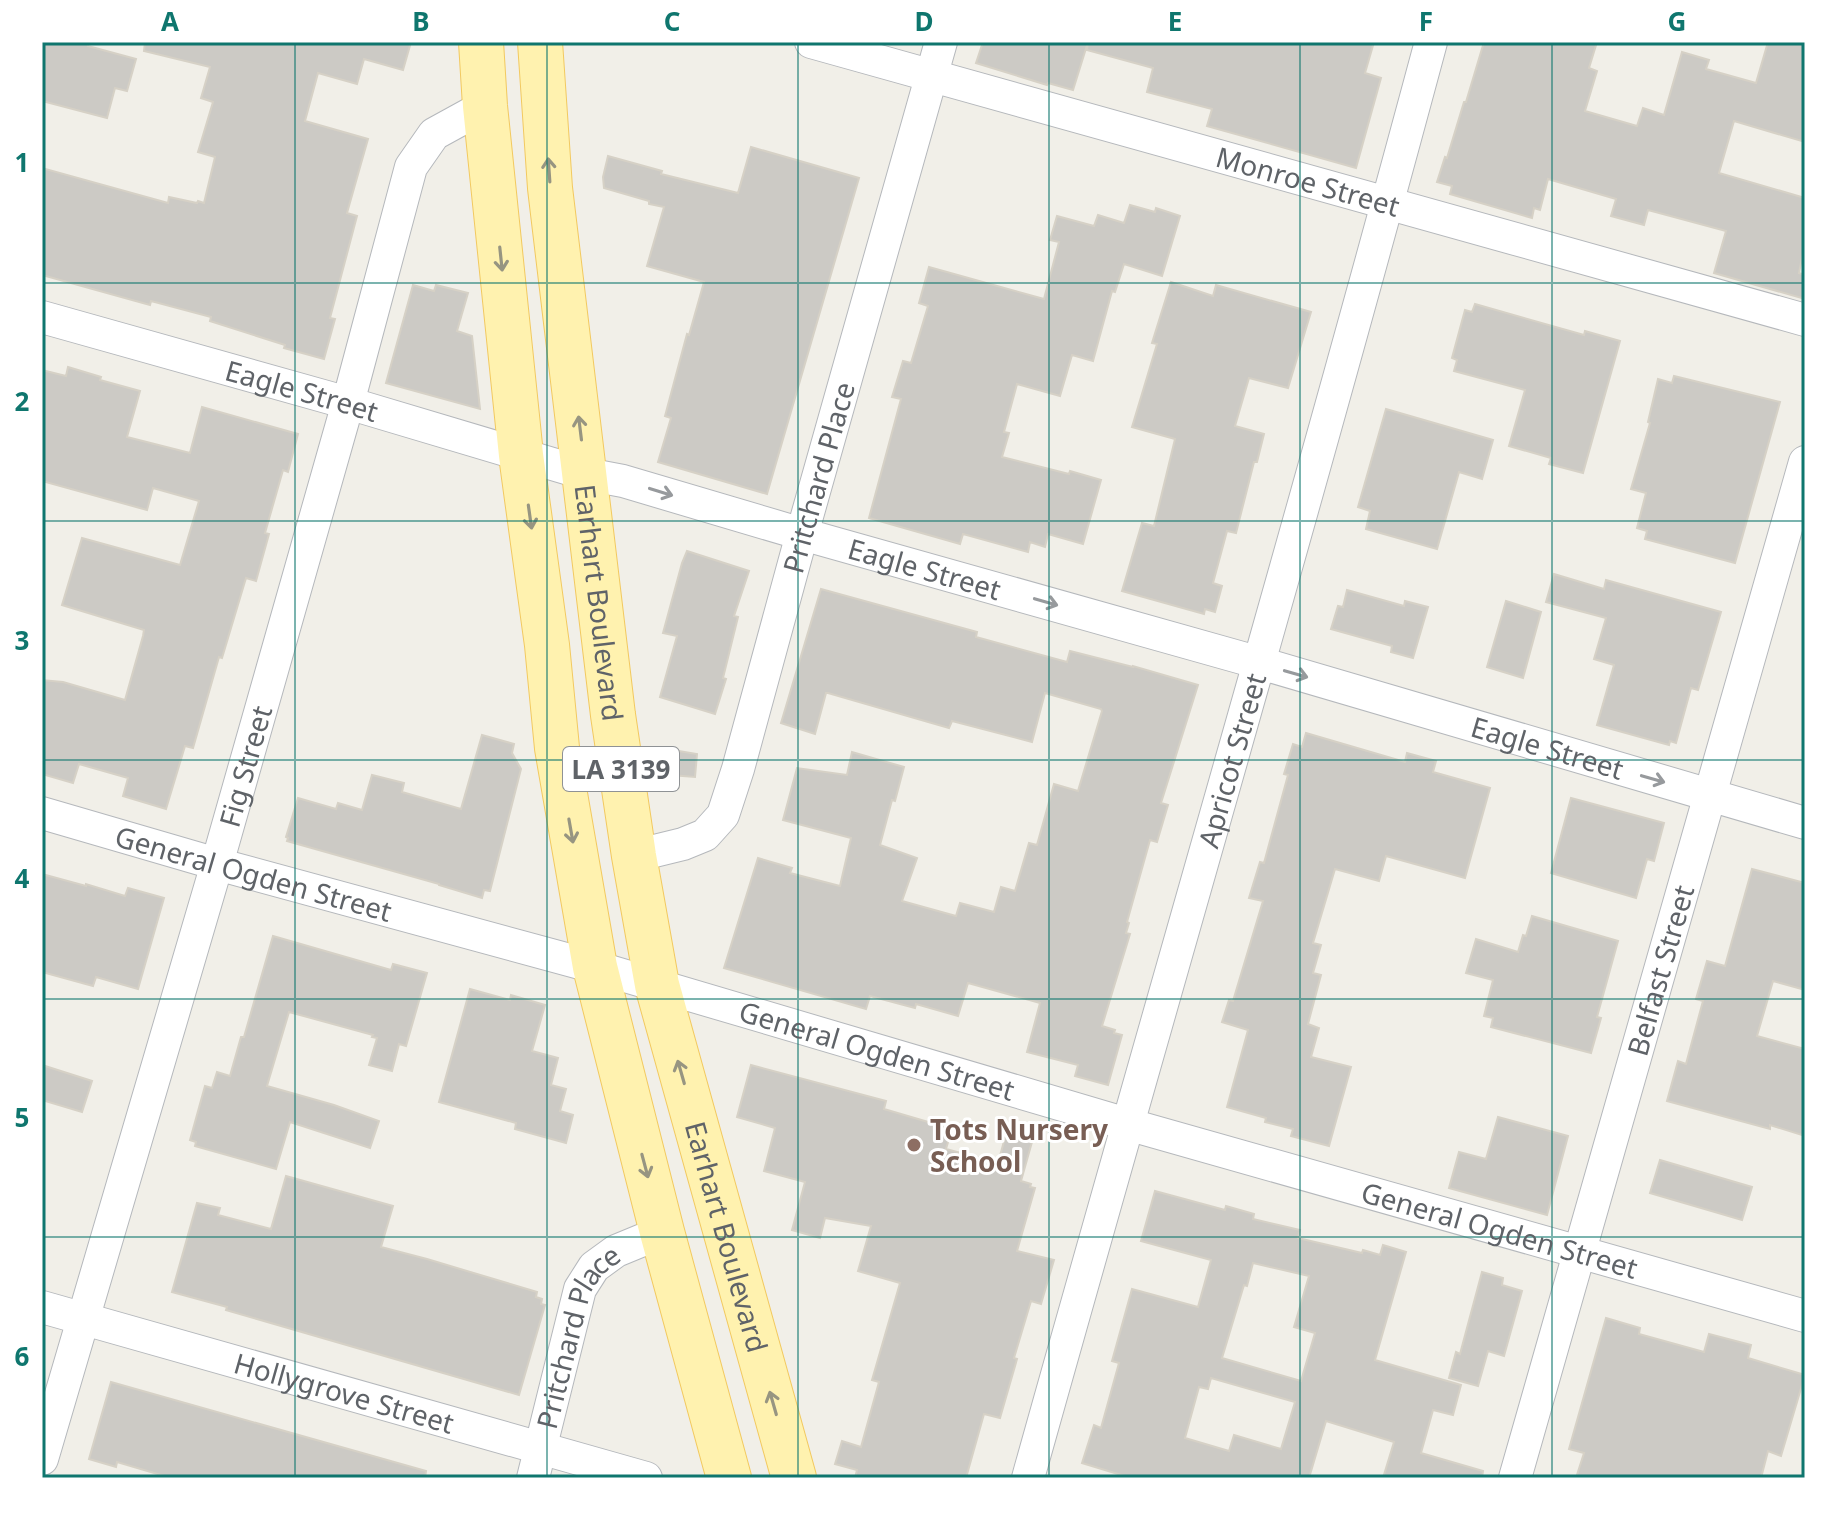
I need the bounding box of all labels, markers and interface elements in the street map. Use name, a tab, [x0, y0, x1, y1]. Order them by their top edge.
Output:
text: A	[161, 3, 179, 39]
text: B	[412, 3, 430, 39]
text: C	[664, 3, 680, 39]
text: D	[914, 3, 934, 39]
text: E	[1168, 3, 1182, 39]
text: F	[1419, 3, 1433, 39]
text: G	[1668, 3, 1686, 39]
street label: Monroe Street	[1212, 137, 1404, 225]
text: 1	[15, 144, 29, 180]
one-way arrow	[541, 157, 556, 184]
one-way arrow	[493, 245, 508, 272]
street label: Eagle Street	[221, 351, 383, 430]
street label: Pritchard Place	[773, 377, 863, 577]
text: 2	[15, 383, 30, 419]
one-way arrow	[572, 416, 587, 441]
street label: Earhart Boulevard	[567, 482, 633, 723]
one-way arrow	[648, 485, 674, 500]
one-way arrow	[522, 504, 537, 530]
street label: Eagle Street	[844, 529, 1005, 608]
one-way arrow	[1032, 596, 1058, 611]
text: 3	[15, 622, 29, 658]
one-way arrow	[1283, 667, 1308, 682]
street label: Apricot Street	[1189, 669, 1274, 852]
street label: Fig Street	[210, 701, 280, 831]
street label: Eagle Street	[1467, 707, 1628, 788]
road number: LA 3139	[563, 747, 679, 791]
one-way arrow	[1639, 772, 1665, 787]
street label: General Ogden Street	[111, 816, 396, 930]
one-way arrow	[565, 817, 580, 843]
text: 4	[15, 860, 30, 896]
street label: Belfast Street	[1618, 881, 1702, 1060]
street label: General Ogden Street	[735, 992, 1019, 1109]
one-way arrow	[673, 1059, 688, 1085]
text: 5	[15, 1099, 29, 1135]
place label: Tots Nursery School	[930, 1110, 1108, 1180]
street label: Earhart Boulevard	[677, 1117, 777, 1357]
marker: Tots Nursery School	[905, 1136, 923, 1154]
one-way arrow	[639, 1153, 654, 1179]
street label: General Ogden Street	[1357, 1172, 1642, 1287]
street label: Pritchard Place	[527, 1235, 628, 1433]
text: 6	[15, 1338, 30, 1374]
street label: Hollygrove Street	[230, 1343, 458, 1442]
one-way arrow	[765, 1390, 780, 1416]

